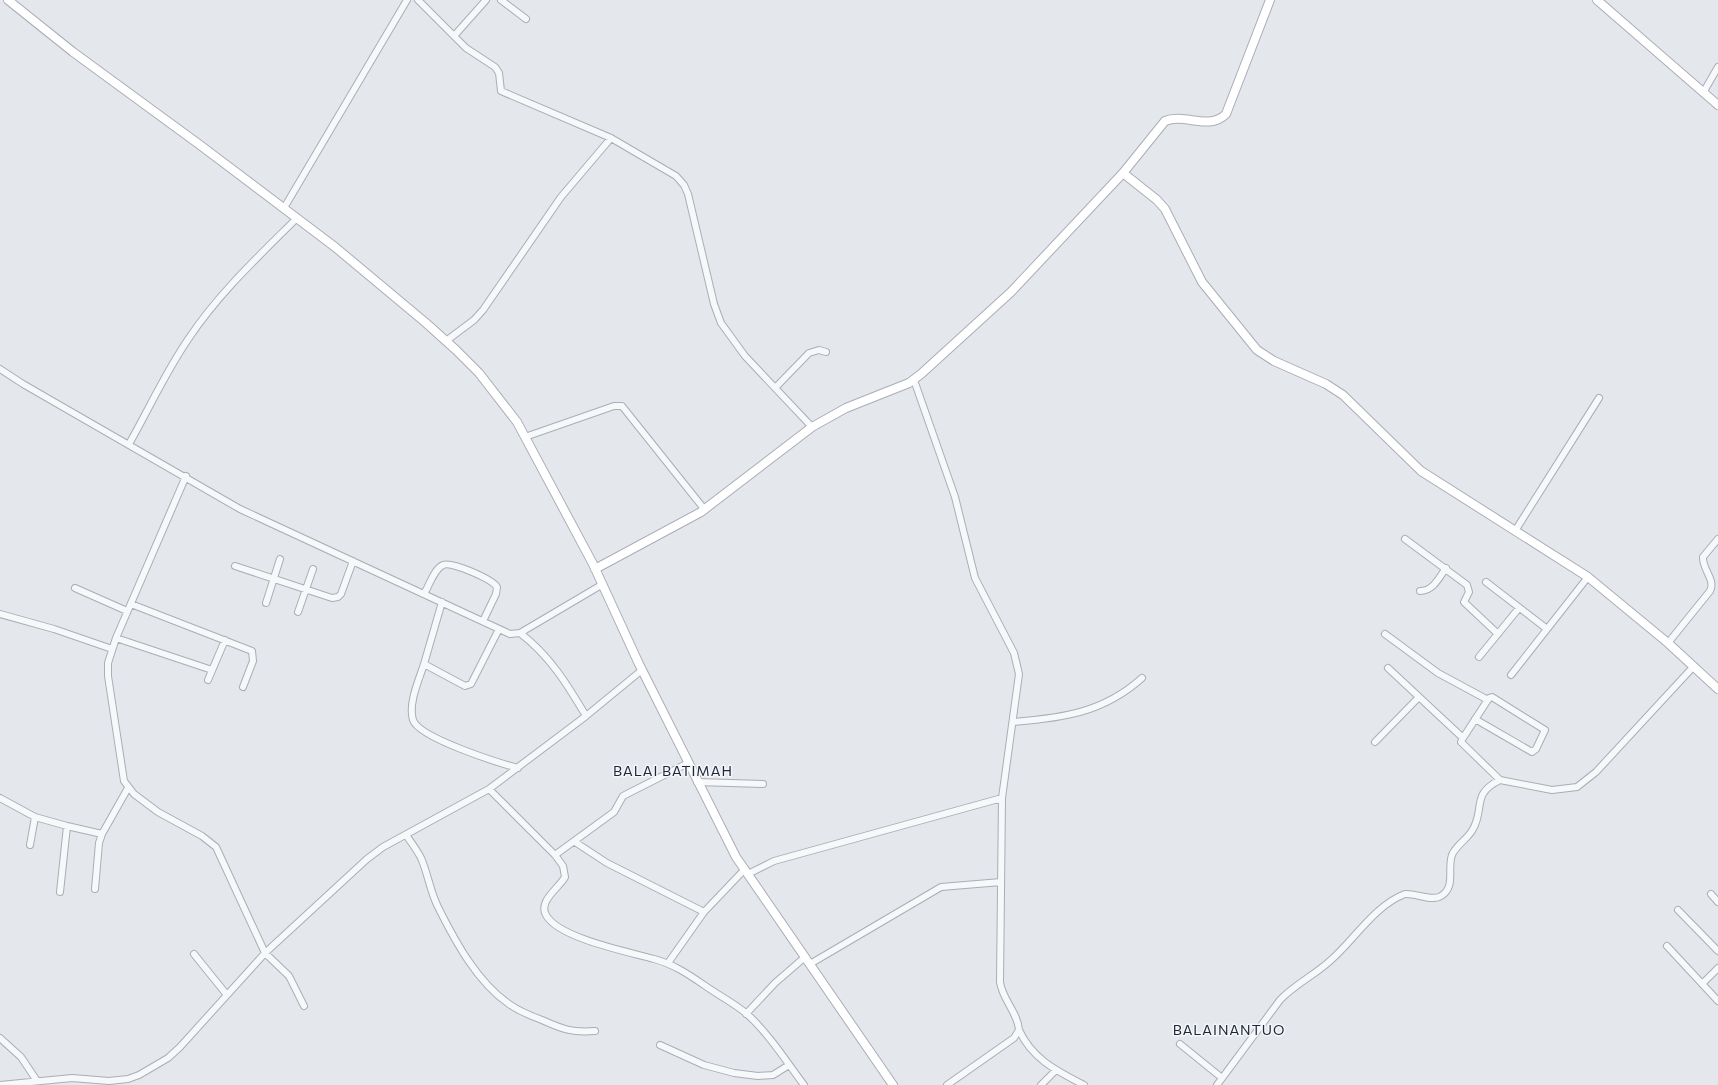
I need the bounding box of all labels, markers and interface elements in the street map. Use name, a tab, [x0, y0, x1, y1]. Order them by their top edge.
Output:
district label: BALAI BATIMAH	[613, 762, 733, 779]
district label: BALAINANTUO	[1173, 1021, 1285, 1038]

